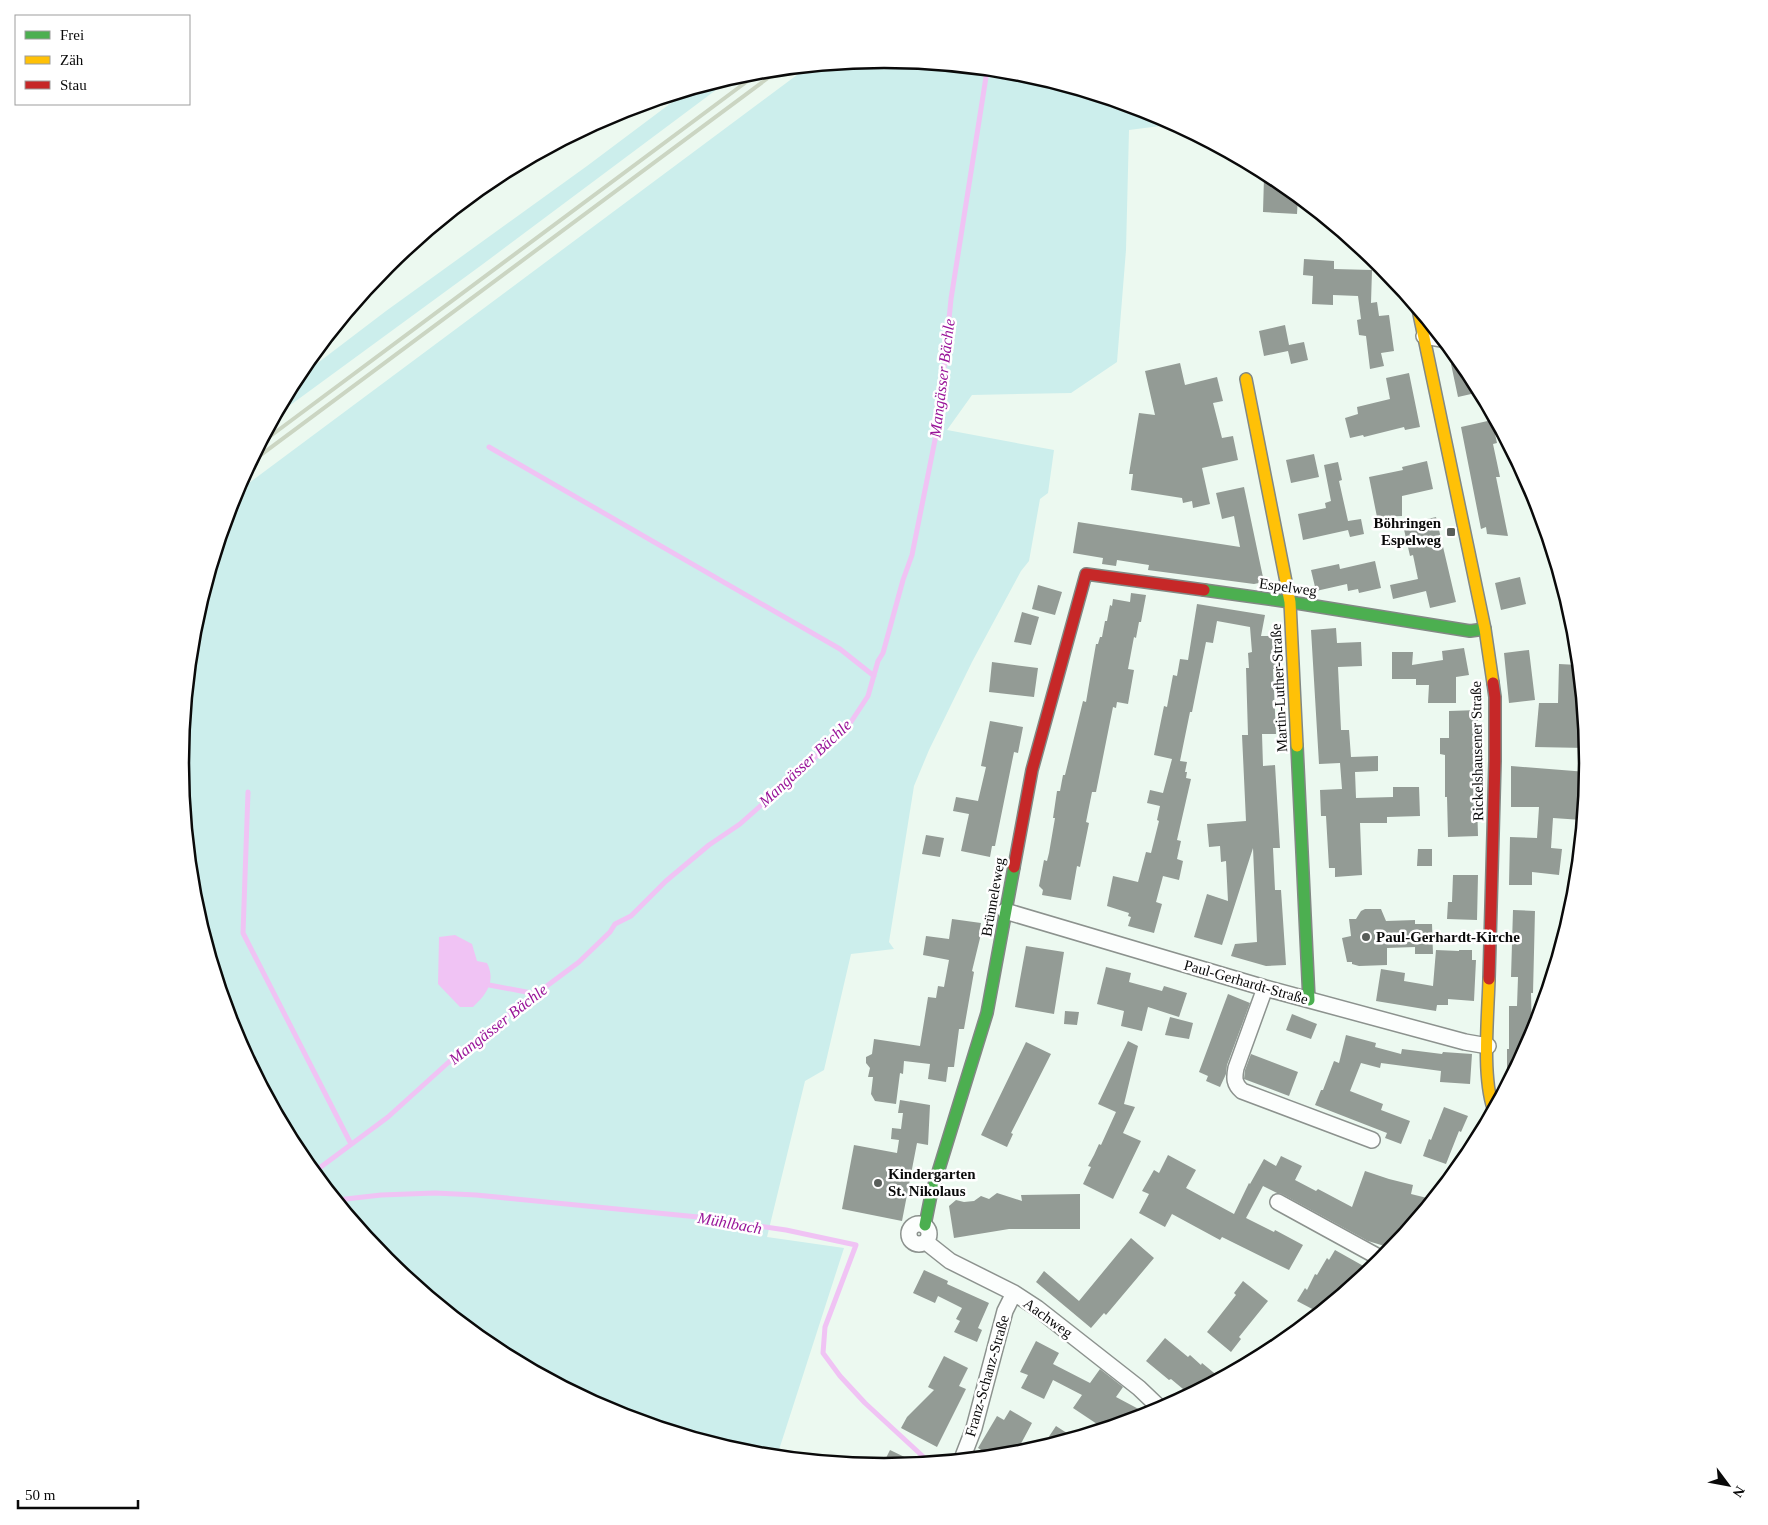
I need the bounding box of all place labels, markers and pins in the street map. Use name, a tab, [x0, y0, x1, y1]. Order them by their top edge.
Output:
place label: Böhringen Espelweg	[1373, 515, 1442, 548]
marker: Böhringen Espelweg	[1445, 526, 1457, 538]
place label: Paul-Gerhardt-Kirche	[1376, 929, 1520, 945]
marker: Paul-Gerhardt-Kirche	[1360, 931, 1372, 943]
place label: Kindergarten St. Nikolaus	[888, 1166, 976, 1199]
marker: Kindergarten St. Nikolaus	[872, 1177, 884, 1189]

